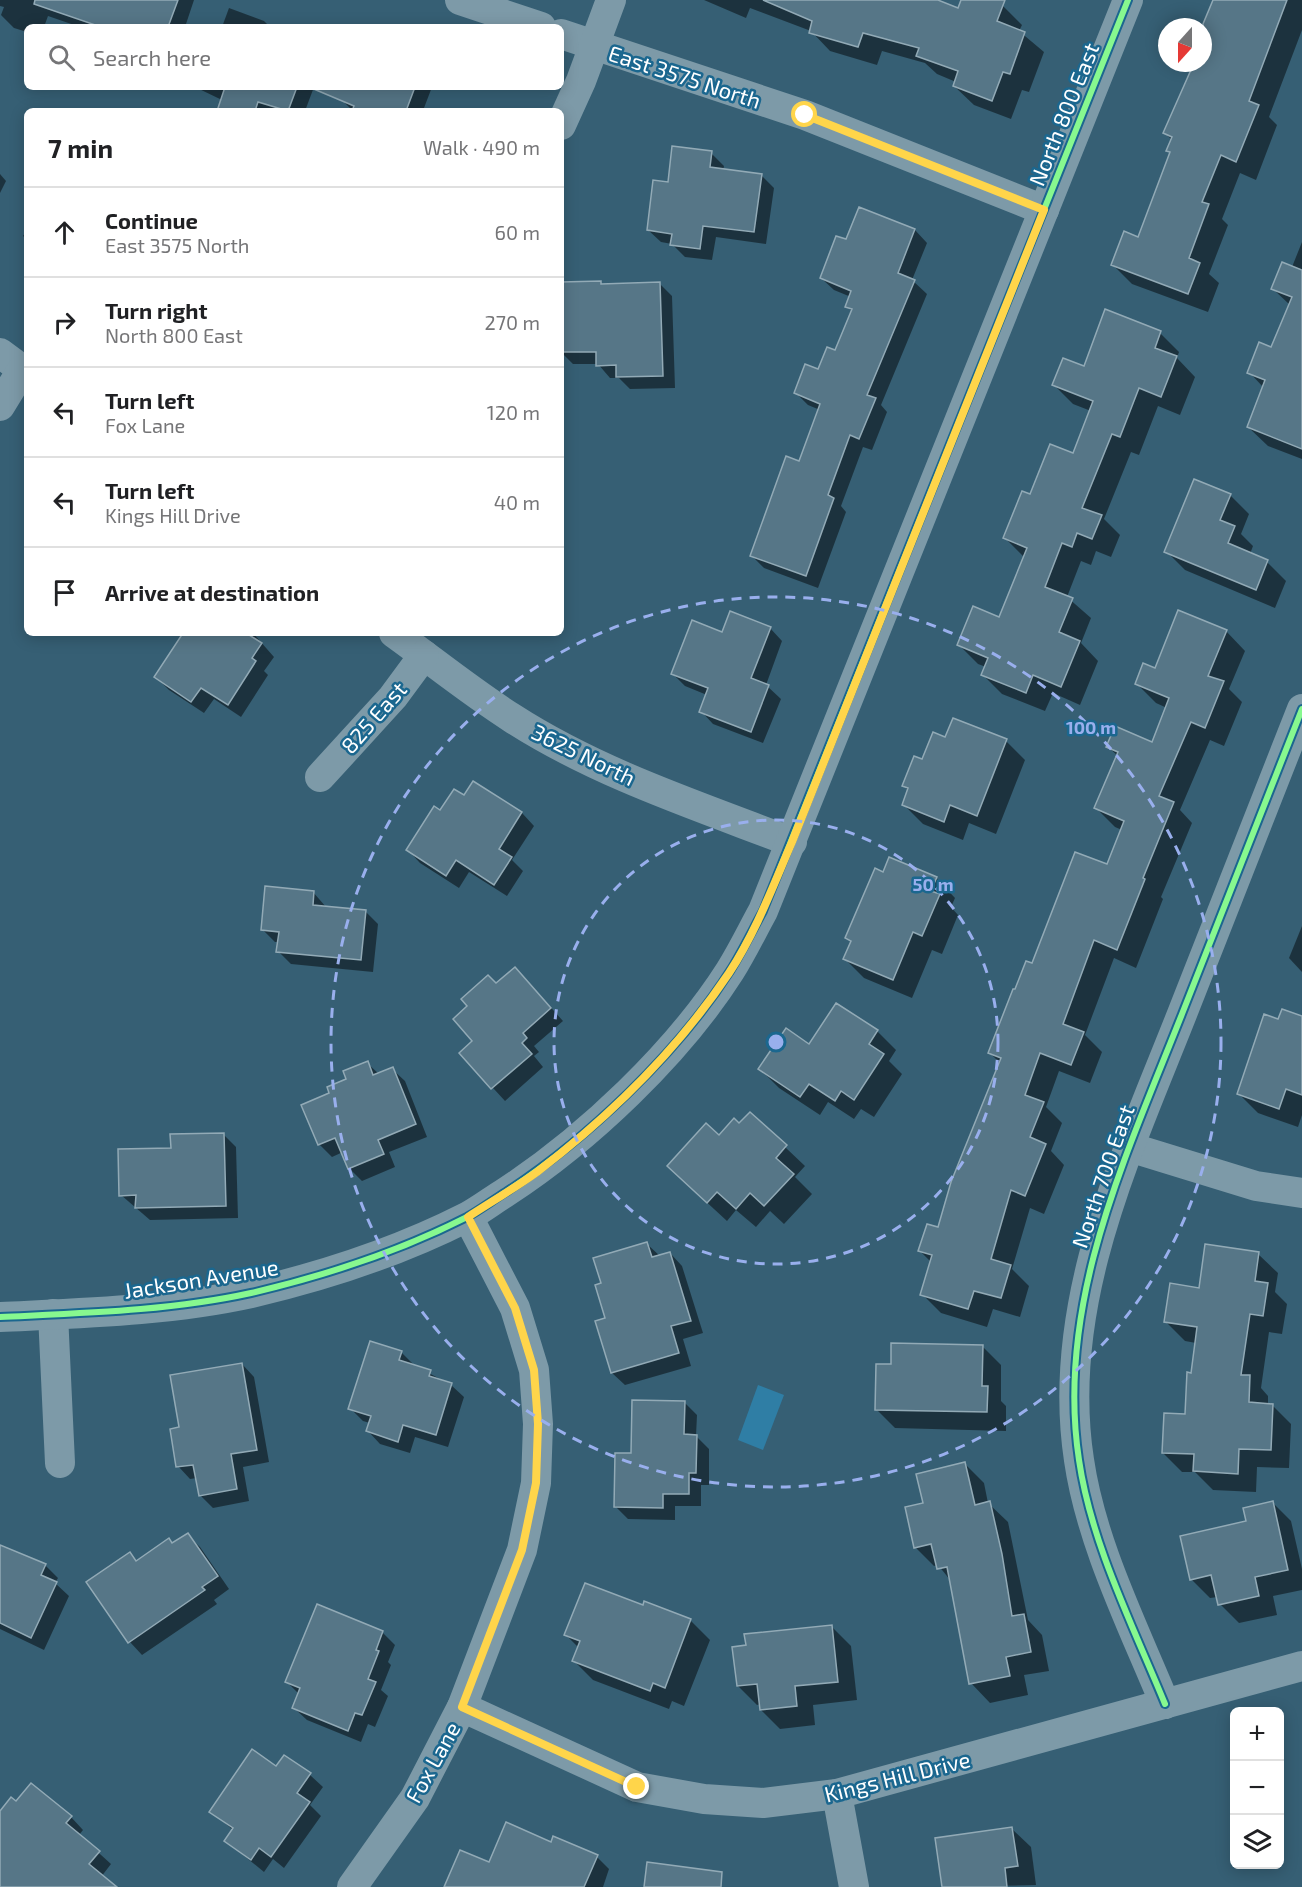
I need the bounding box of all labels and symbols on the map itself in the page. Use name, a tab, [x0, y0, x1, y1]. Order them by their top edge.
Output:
north arrow	[1158, 18, 1212, 72]
street label: East 3575 North	[605, 39, 765, 113]
street label: North 800 East	[1023, 39, 1103, 189]
route start	[791, 101, 817, 127]
street label: 825 East	[335, 676, 411, 758]
text: 100 m	[1066, 716, 1116, 738]
street label: 3625 North	[528, 718, 640, 790]
text: 50 m	[912, 873, 954, 895]
centre of rings	[766, 1032, 786, 1052]
street label: North 700 East	[1065, 1101, 1139, 1251]
street label: Jackson Avenue	[122, 1253, 280, 1303]
street label: Fox Lane	[399, 1717, 465, 1807]
street label: Kings Hill Drive	[821, 1745, 973, 1807]
route end	[623, 1773, 649, 1799]

